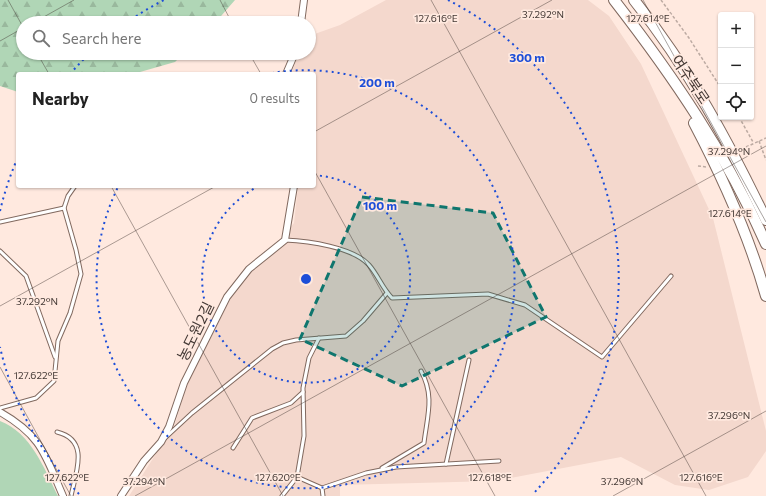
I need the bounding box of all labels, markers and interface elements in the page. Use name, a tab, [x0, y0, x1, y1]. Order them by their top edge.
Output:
text: 37.292°N	[522, 8, 564, 20]
text: 127.616°E	[414, 12, 458, 24]
text: 127.614°E	[626, 12, 670, 24]
map controls	[718, 12, 754, 120]
button: +	[718, 12, 754, 48]
search box	[16, 16, 316, 60]
icon: search	[30, 27, 52, 49]
text: Search here	[62, 29, 141, 47]
button: −	[718, 48, 754, 84]
text: 300 m	[509, 50, 545, 64]
street label: 여주북로	[668, 51, 714, 107]
text: 200 m	[359, 75, 395, 89]
button: locate	[718, 84, 754, 120]
text: Nearby	[32, 88, 89, 109]
text: 0 results	[249, 90, 300, 106]
text: 37.294°N	[708, 145, 750, 157]
text: 100 m	[363, 198, 397, 212]
text: 127.614°E	[708, 207, 752, 219]
centre of rings	[299, 272, 313, 286]
text: 37.292°N	[16, 295, 58, 307]
street label: 농도원2길	[173, 299, 217, 363]
text: 127.622°E	[14, 369, 58, 381]
text: 37.296°N	[708, 409, 750, 421]
text: 127.622°E	[45, 471, 89, 483]
text: 127.620°E	[255, 471, 301, 483]
text: 127.618°E	[468, 471, 512, 483]
text: 127.616°E	[679, 471, 723, 483]
text: 37.294°N	[123, 475, 165, 487]
text: 37.296°N	[601, 475, 643, 487]

